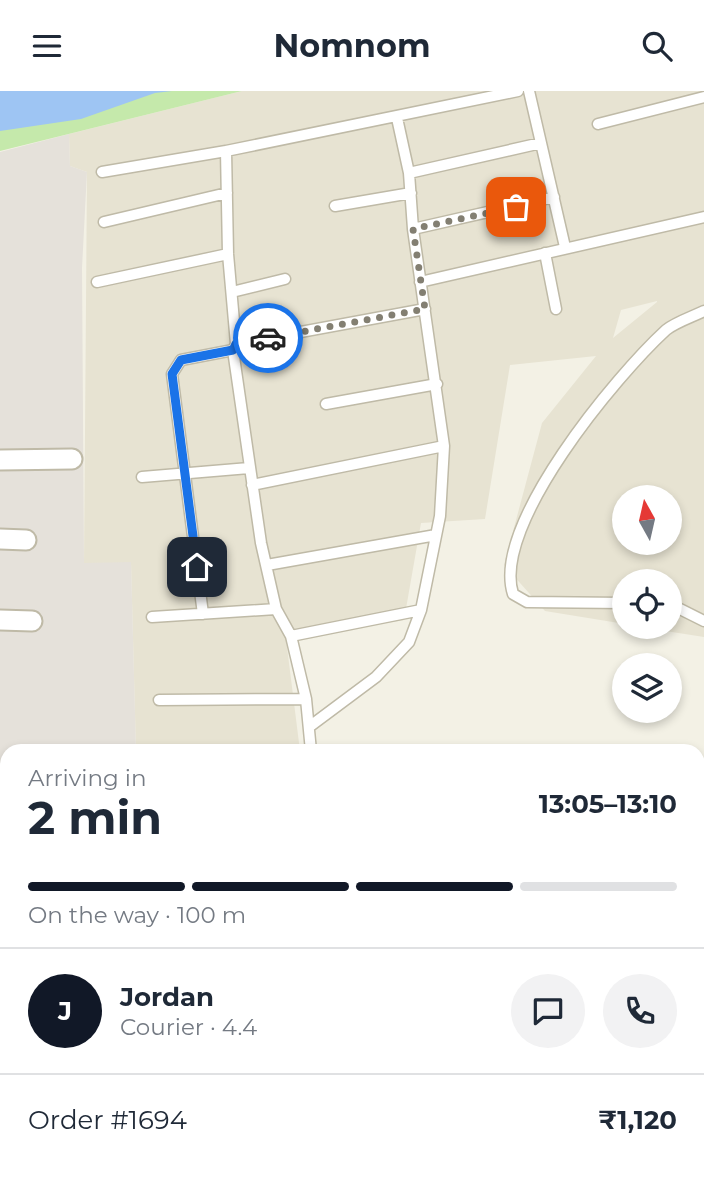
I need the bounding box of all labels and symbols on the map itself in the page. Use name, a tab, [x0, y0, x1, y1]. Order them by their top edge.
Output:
pin	[486, 177, 546, 237]
courier	[233, 303, 303, 373]
north arrow	[612, 485, 682, 555]
pin	[167, 537, 227, 597]

